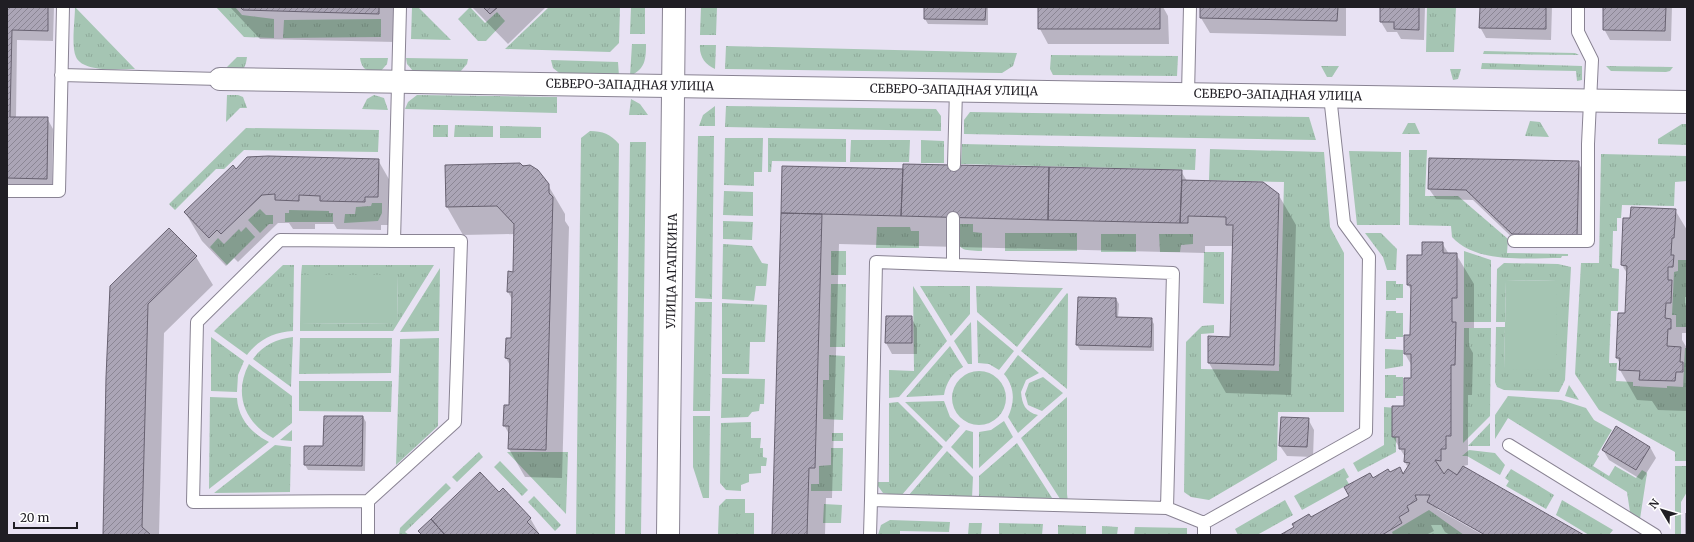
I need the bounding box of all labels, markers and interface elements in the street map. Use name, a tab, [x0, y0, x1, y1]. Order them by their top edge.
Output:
street label: СЕВЕРО-ЗАПАДНАЯ УЛИЦА	[546, 76, 715, 93]
street label: СЕВЕРО-ЗАПАДНАЯ УЛИЦА	[870, 81, 1039, 98]
street label: СЕВЕРО-ЗАПАДНАЯ УЛИЦА	[1194, 86, 1363, 103]
street label: УЛИЦА АГАПКИНА	[663, 213, 680, 330]
north arrow	[1642, 490, 1682, 530]
text: N	[1646, 496, 1662, 512]
scale bar	[14, 504, 77, 530]
text: 20 m	[20, 510, 49, 525]

